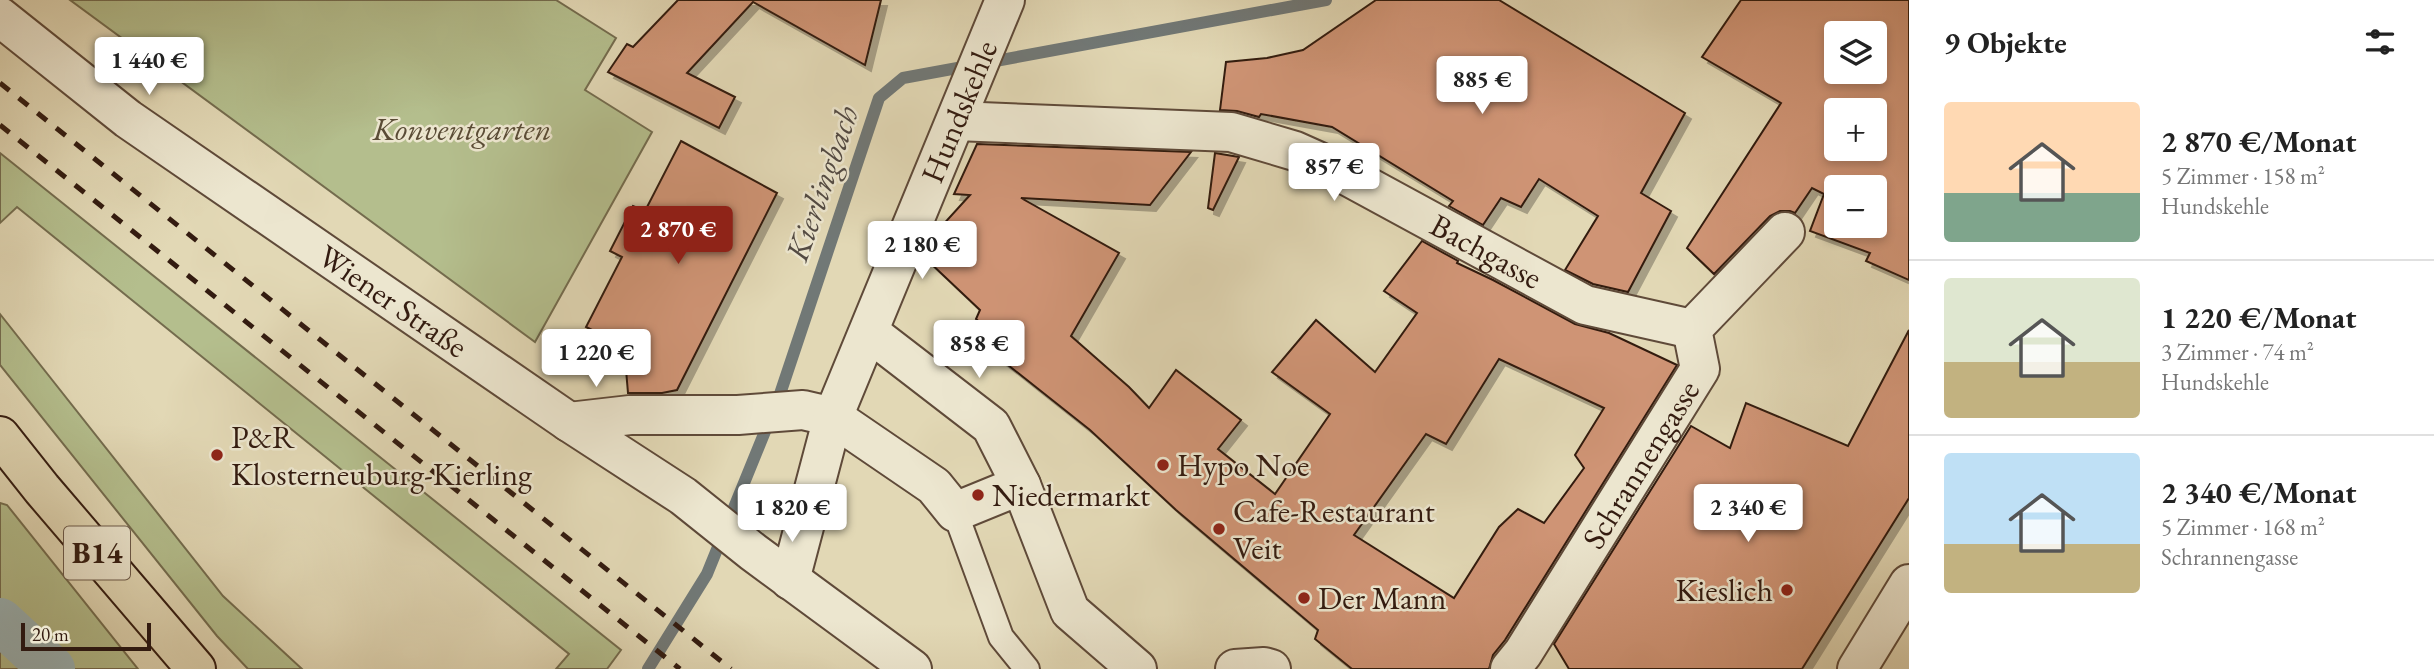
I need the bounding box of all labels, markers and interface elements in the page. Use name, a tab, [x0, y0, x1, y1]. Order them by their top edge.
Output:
map controls	[1824, 21, 1887, 238]
button: layers	[1824, 21, 1887, 84]
text: 9 Objekte	[1944, 23, 2067, 62]
icon: filters	[2361, 23, 2399, 61]
street label: Hundskehle	[911, 34, 1007, 189]
pin: 1 440 €	[84, 38, 214, 97]
text: 1 440 €	[111, 45, 187, 75]
pin: 885 €	[1433, 57, 1531, 116]
text: 885 €	[1453, 64, 1511, 94]
button: +	[1824, 98, 1887, 161]
water label: Kierlingbach	[775, 100, 868, 267]
park label: Konventgarten	[372, 108, 551, 150]
text: 2 870 €/Monat	[2161, 122, 2356, 161]
icon: home	[2000, 130, 2084, 214]
pin: 857 €	[1285, 144, 1383, 203]
text: 857 €	[1305, 151, 1363, 181]
text: 5 Zimmer · 158 m²	[2161, 161, 2325, 191]
button: −	[1824, 175, 1887, 238]
text: Hundskehle	[2161, 191, 2269, 221]
street label: Bachgasse	[1423, 204, 1549, 299]
pin: 2 870 €	[613, 206, 743, 266]
text: 2 870 €	[640, 214, 716, 244]
pin: 2 180 €	[857, 222, 987, 281]
text: 2 180 €	[884, 229, 960, 259]
street label: Wiener Straße	[310, 235, 476, 367]
text: 1 220 €/Monat	[2161, 298, 2356, 337]
icon: home	[2000, 306, 2084, 390]
pin: 858 €	[930, 320, 1028, 380]
text: 858 €	[950, 328, 1008, 358]
pin: 1 220 €	[531, 330, 661, 389]
text: 1 220 €	[558, 337, 634, 367]
text: 3 Zimmer · 74 m²	[2161, 337, 2314, 367]
text: Hundskehle	[2161, 367, 2269, 397]
street label: Schrannengasse	[1572, 372, 1709, 556]
place label: P&R Klosterneuburg-Kierling	[231, 416, 533, 495]
place label: Hypo Noe	[1177, 444, 1309, 486]
marker: P&R Klosterneuburg-Kierling	[209, 447, 225, 463]
marker: Hypo Noe	[1155, 457, 1171, 473]
text: 2 340 €/Monat	[2161, 473, 2356, 512]
place label: Niedermarkt	[992, 474, 1150, 516]
icon: home	[2000, 481, 2084, 565]
pin: 1 820 €	[727, 484, 857, 544]
pin: 2 340 €	[1683, 484, 1813, 544]
marker: Niedermarkt	[970, 487, 986, 503]
place label: Cafe-Restaurant Veit	[1233, 490, 1435, 569]
text: 1 820 €	[754, 492, 830, 522]
text: 2 340 €	[1710, 492, 1786, 522]
text: 5 Zimmer · 168 m²	[2161, 512, 2325, 542]
marker: Cafe-Restaurant Veit	[1211, 521, 1227, 537]
road number: B14	[64, 526, 130, 580]
text: Schrannengasse	[2161, 542, 2298, 572]
place label: Kieslich	[1676, 569, 1773, 611]
place label: Der Mann	[1318, 577, 1447, 619]
marker: Kieslich	[1779, 582, 1795, 598]
marker: Der Mann	[1296, 590, 1312, 606]
scale bar	[21, 620, 150, 652]
text: 20 m	[32, 622, 69, 647]

